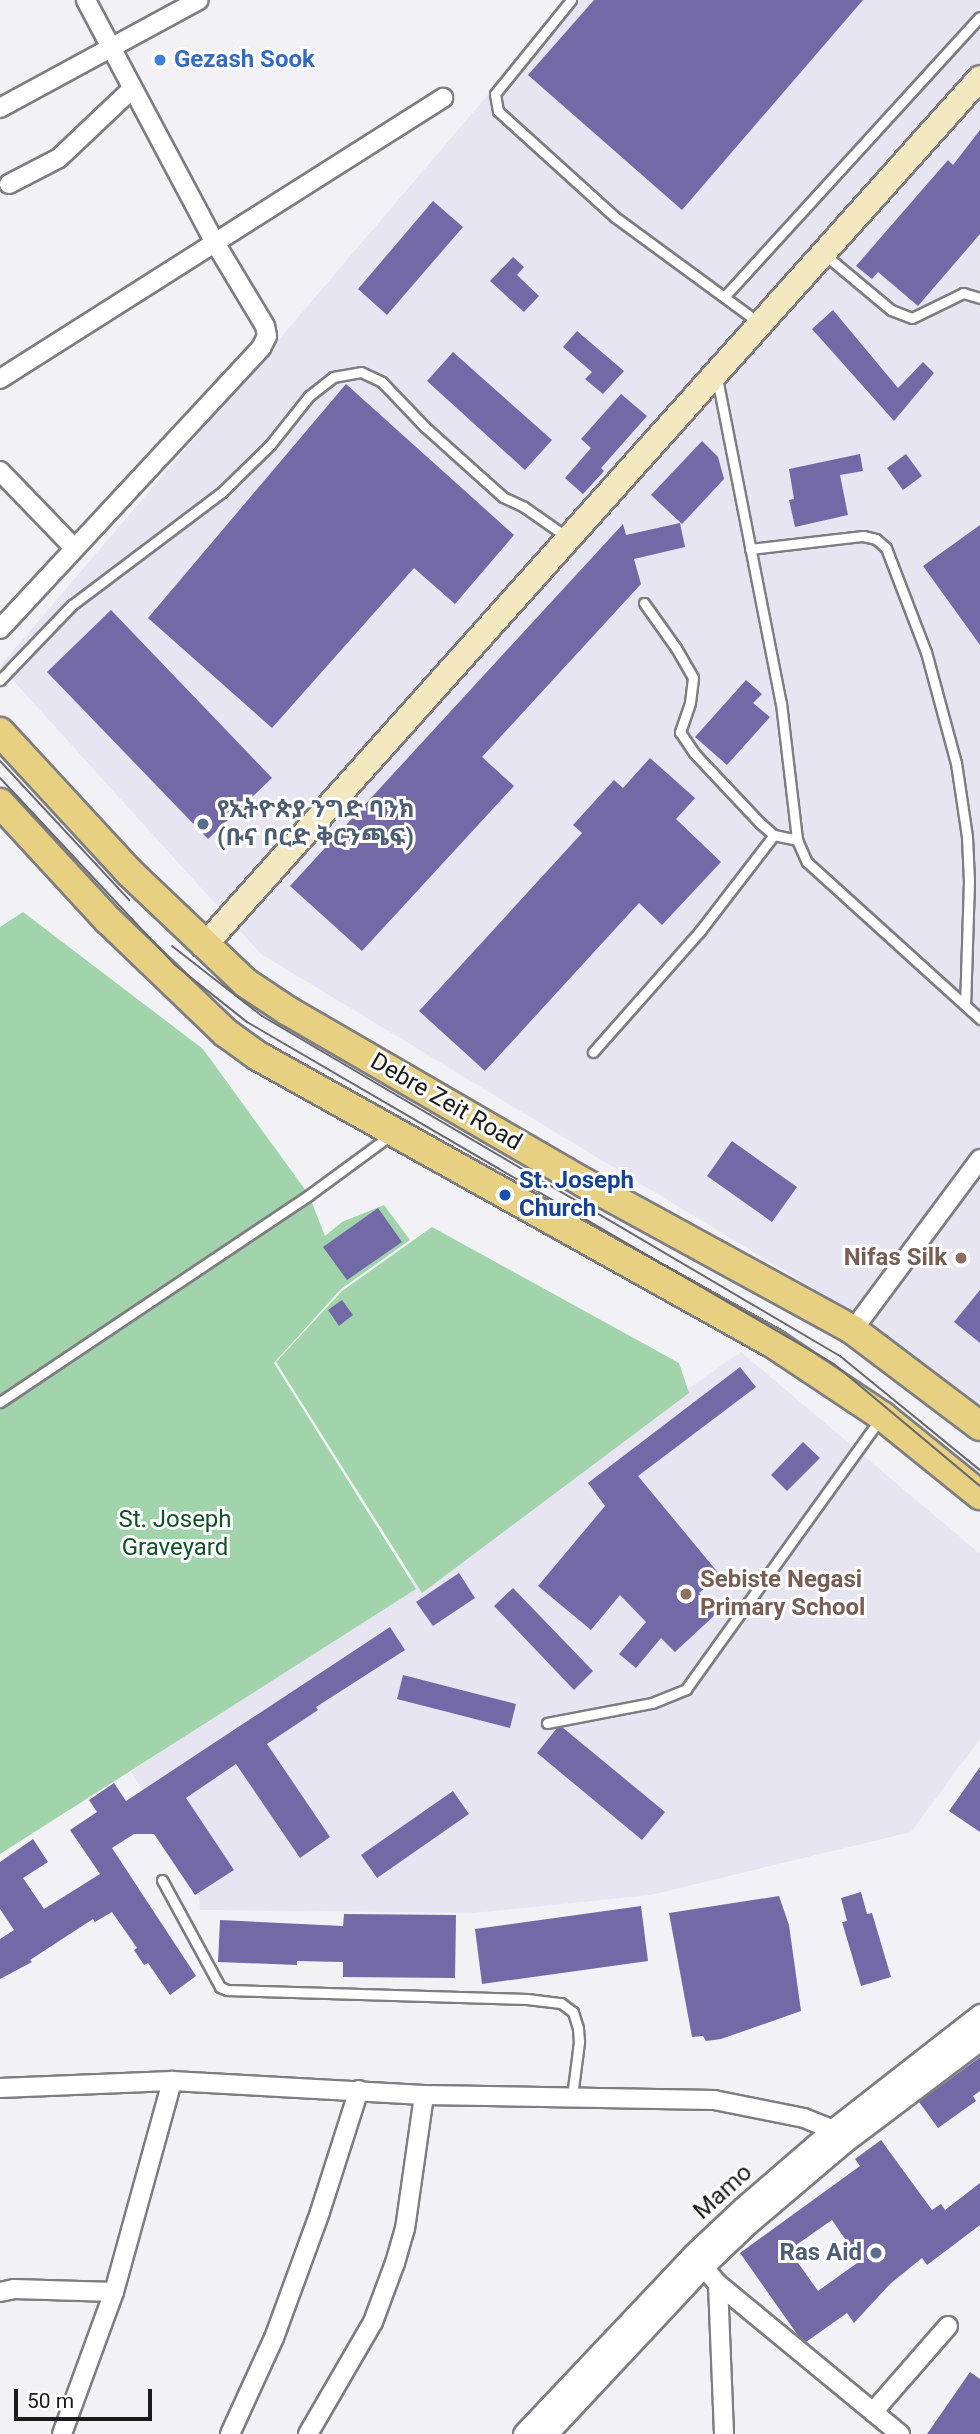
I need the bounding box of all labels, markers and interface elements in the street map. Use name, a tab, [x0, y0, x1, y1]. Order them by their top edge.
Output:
place label: Gezash Sook	[174, 46, 315, 74]
marker: Gezash Sook	[152, 52, 168, 68]
place label: የኢትዮጵያ ንግድ ባንክ (ቡና ቦርድ ቅርንጫፍ)	[217, 796, 415, 852]
marker: የኢትዮጵያ ንግድ ባንክ (ቡና ቦርድ ቅርንጫፍ)	[195, 816, 211, 832]
street label: Debre Zeit Road	[365, 1047, 527, 1157]
place label: St. Joseph Church	[519, 1167, 634, 1223]
marker: St. Joseph Church	[497, 1187, 513, 1203]
place label: Nifas Silk	[844, 1244, 947, 1272]
marker: Nifas Silk	[953, 1250, 969, 1266]
park label: St. Joseph Graveyard	[118, 1506, 232, 1562]
place label: Sebiste Negasi Primary School	[700, 1566, 865, 1622]
marker: Sebiste Negasi Primary School	[678, 1586, 694, 1602]
street label: Mamo	[688, 2158, 758, 2226]
place label: Ras Aid	[780, 2239, 862, 2267]
marker: Ras Aid	[868, 2245, 884, 2261]
scale bar	[18, 2374, 156, 2418]
text: 50 m	[27, 2389, 74, 2413]

